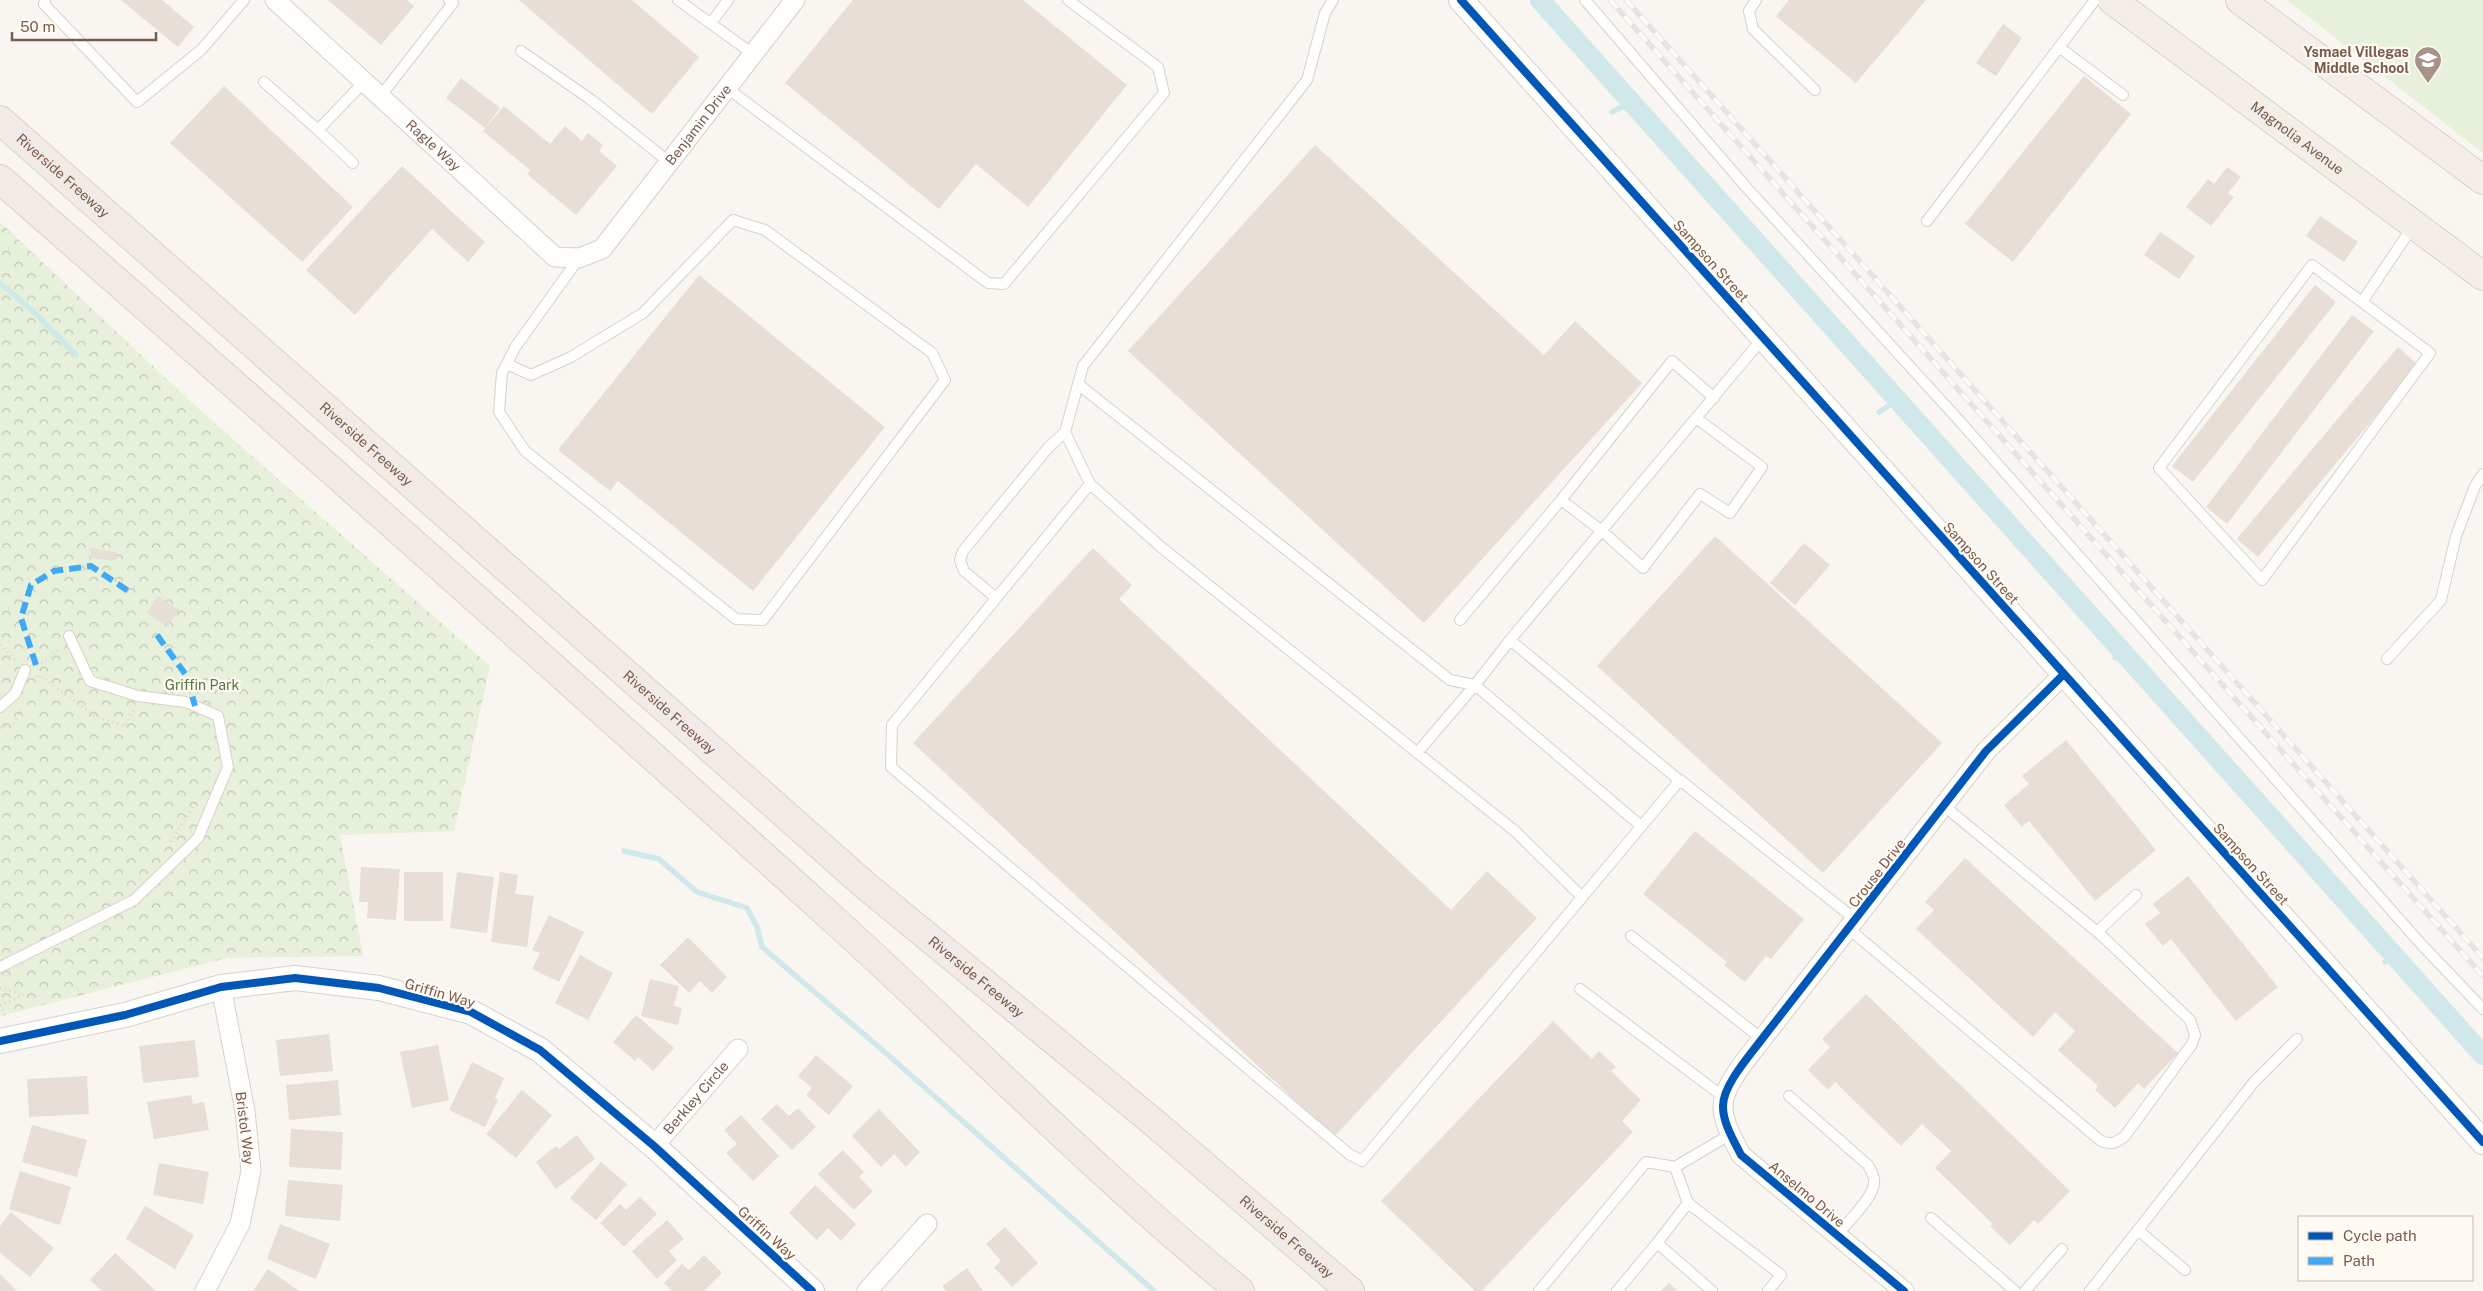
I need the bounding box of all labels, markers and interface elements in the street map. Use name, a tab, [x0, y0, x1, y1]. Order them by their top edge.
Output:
scale bar	[12, 10, 156, 42]
text: 50 m	[20, 18, 55, 35]
place label: Ysmael Villegas Middle School	[2303, 44, 2409, 76]
school or university icon: Ysmael Villegas Middle School	[2413, 45, 2443, 84]
street label: Benjamin Drive	[662, 81, 735, 168]
street label: Magnolia Avenue	[2248, 98, 2347, 178]
street label: Ragle Way	[403, 116, 464, 175]
street label: Riverside Freeway	[13, 130, 113, 221]
street label: Sampson Street	[1670, 217, 1752, 305]
street label: Riverside Freeway	[317, 399, 416, 490]
street label: Sampson Street	[1940, 519, 2022, 607]
street label: Riverside Freeway	[620, 667, 720, 758]
park label: Griffin Park	[165, 677, 240, 693]
street label: Sampson Street	[2210, 820, 2292, 908]
street label: Crouse Drive	[1845, 835, 1909, 911]
street label: Riverside Freeway	[925, 933, 1028, 1021]
street label: Griffin Way	[403, 975, 477, 1011]
street label: Berkley Circle	[660, 1058, 732, 1137]
street label: Bristol Way	[233, 1091, 257, 1166]
street label: Anselmo Drive	[1766, 1158, 1848, 1230]
street label: Riverside Freeway	[1237, 1192, 1337, 1282]
street label: Griffin Way	[735, 1203, 800, 1263]
legend	[2298, 1216, 2473, 1281]
text: Cycle path	[2343, 1227, 2417, 1244]
text: Path	[2343, 1252, 2375, 1269]

